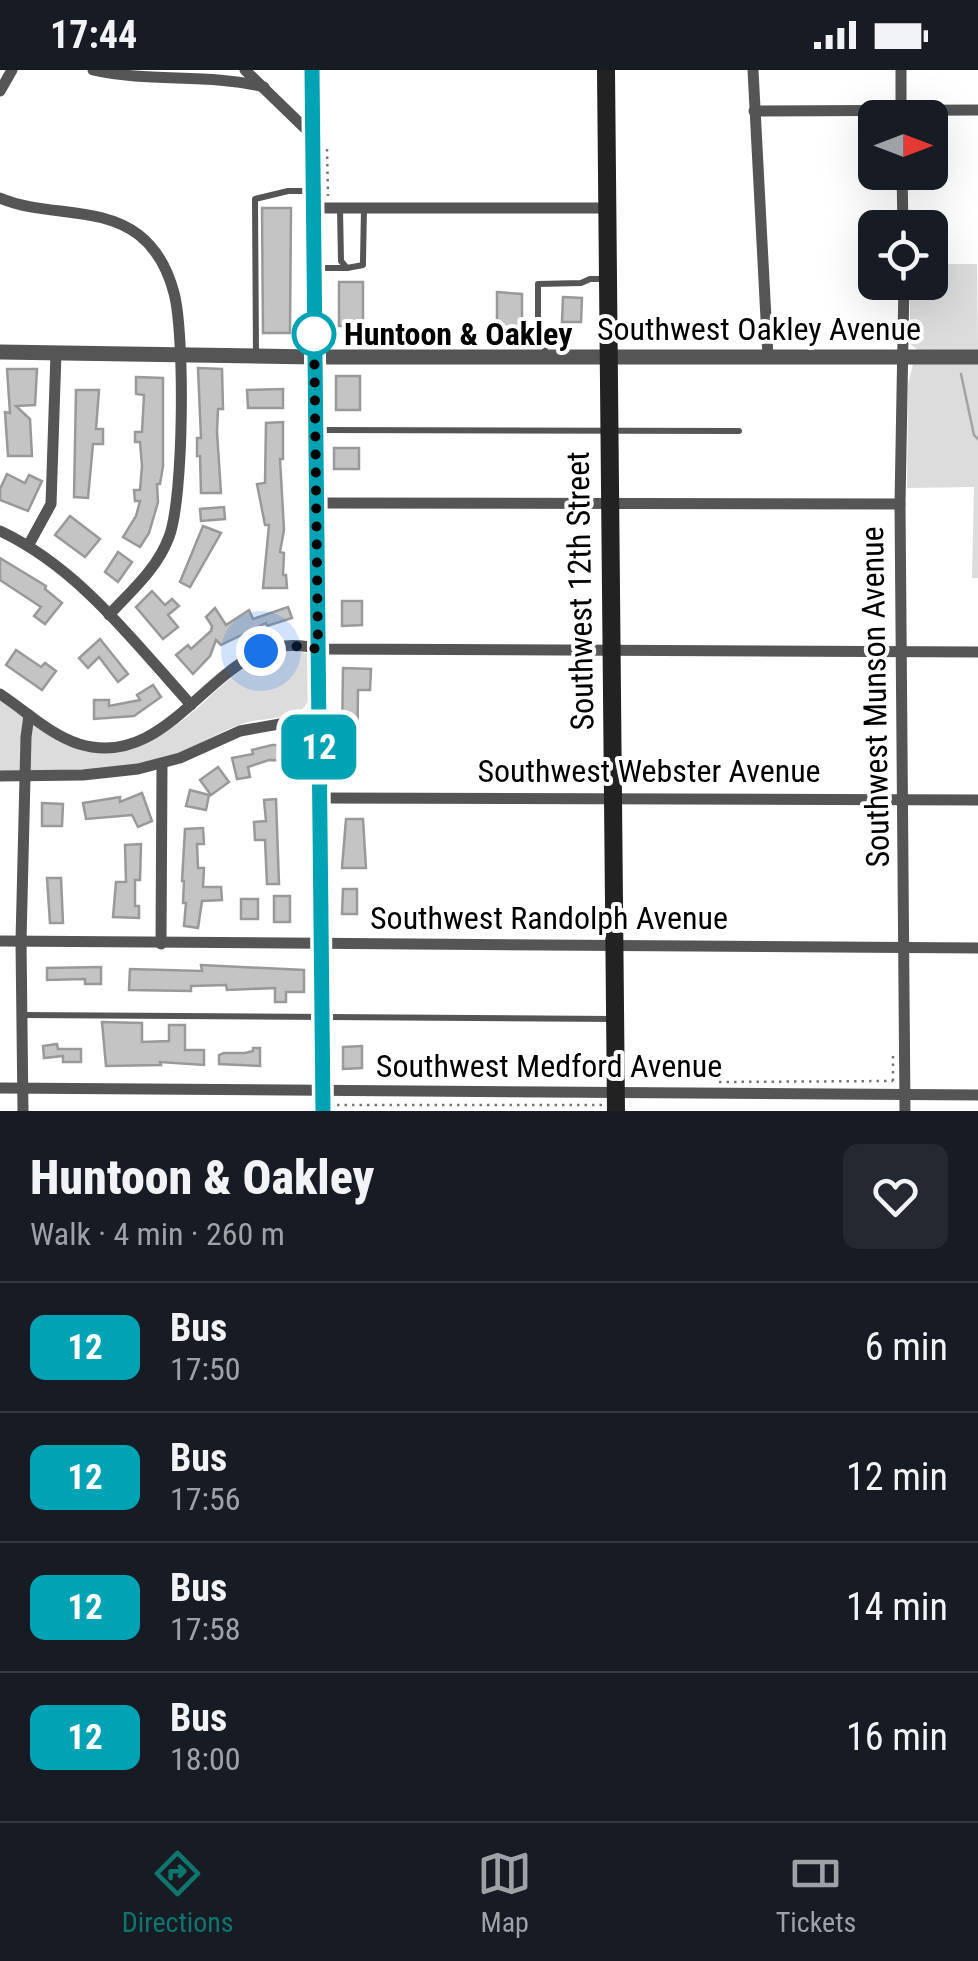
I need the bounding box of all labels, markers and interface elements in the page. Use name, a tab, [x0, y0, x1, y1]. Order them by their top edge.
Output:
text: 17:44	[50, 13, 137, 57]
north arrow	[858, 100, 948, 190]
map controls	[858, 100, 948, 300]
button: locate	[858, 210, 948, 300]
street label: Southwest Oakley Avenue	[597, 310, 921, 348]
marker: Huntoon & Oakley	[293, 313, 335, 355]
place label: Huntoon & Oakley	[344, 315, 572, 353]
street label: Southwest 12th Street	[559, 451, 601, 731]
street label: Southwest Munson Avenue	[853, 526, 897, 868]
your location	[236, 626, 286, 676]
line badge: 12	[274, 714, 364, 780]
text: 12	[301, 727, 337, 768]
street label: Southwest Webster Avenue	[477, 752, 821, 790]
street label: Southwest Randolph Avenue	[370, 899, 728, 937]
street label: Southwest Medford Avenue	[376, 1047, 722, 1085]
button: heart	[843, 1144, 948, 1249]
text: Huntoon & Oakley	[30, 1149, 374, 1206]
text: Walk · 4 min · 260 m	[30, 1215, 285, 1253]
text: Bus	[170, 1306, 227, 1350]
text: 6 min	[865, 1325, 948, 1369]
text: 12	[67, 1327, 103, 1368]
text: 17:50	[170, 1350, 241, 1388]
text: Bus	[170, 1436, 227, 1480]
text: 12 min	[846, 1455, 948, 1499]
text: 12	[67, 1457, 103, 1498]
text: 17:56	[170, 1480, 241, 1518]
text: Bus	[170, 1566, 227, 1610]
text: 14 min	[846, 1585, 948, 1629]
text: 12	[67, 1587, 103, 1628]
text: 17:58	[170, 1610, 241, 1648]
text: Bus	[170, 1696, 227, 1740]
text: 16 min	[846, 1715, 948, 1759]
text: 12	[67, 1717, 103, 1758]
text: 18:00	[170, 1740, 241, 1778]
tab: Directions	[122, 1846, 234, 1939]
tab: Map	[477, 1846, 532, 1939]
tab: Tickets	[776, 1846, 856, 1939]

